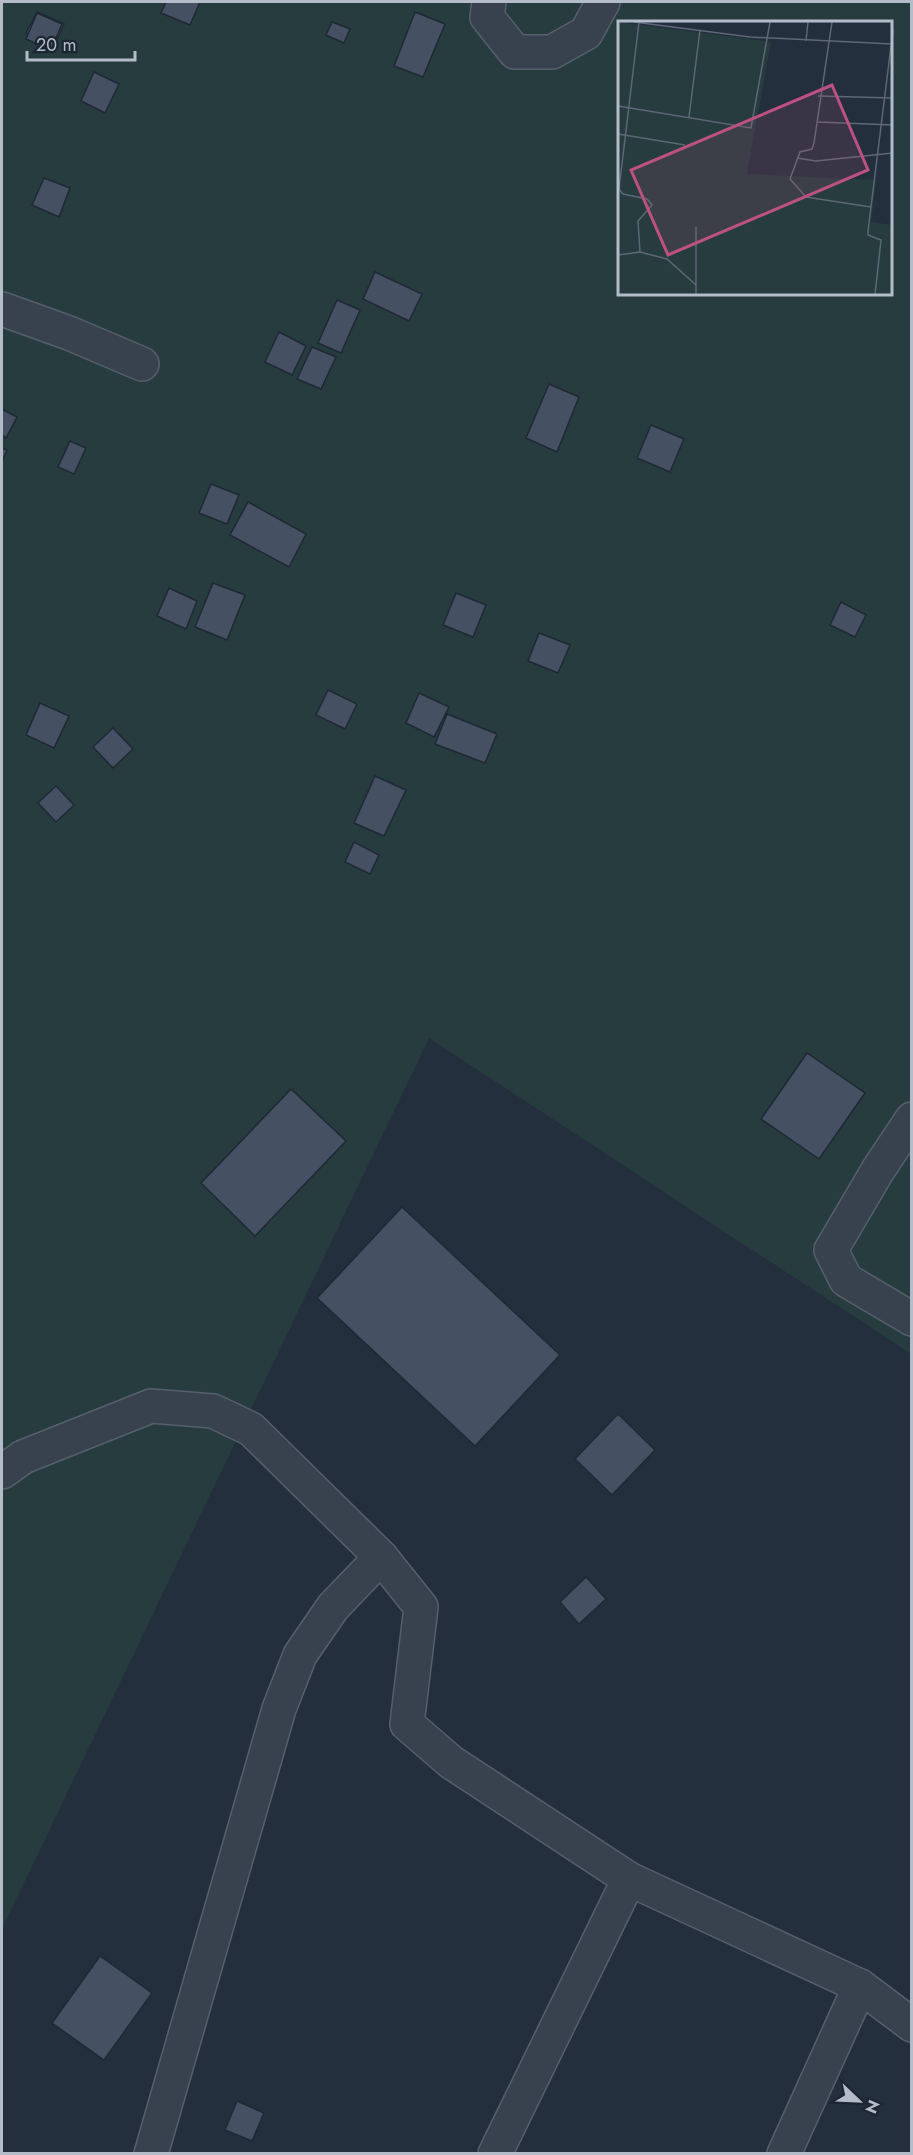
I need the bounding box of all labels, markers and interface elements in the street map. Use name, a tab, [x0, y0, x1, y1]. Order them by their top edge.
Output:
inset map	[618, 21, 892, 296]
scale bar	[27, 24, 135, 62]
text: 20 m	[36, 32, 76, 58]
north arrow	[829, 2071, 889, 2131]
text: N	[859, 2096, 885, 2117]

